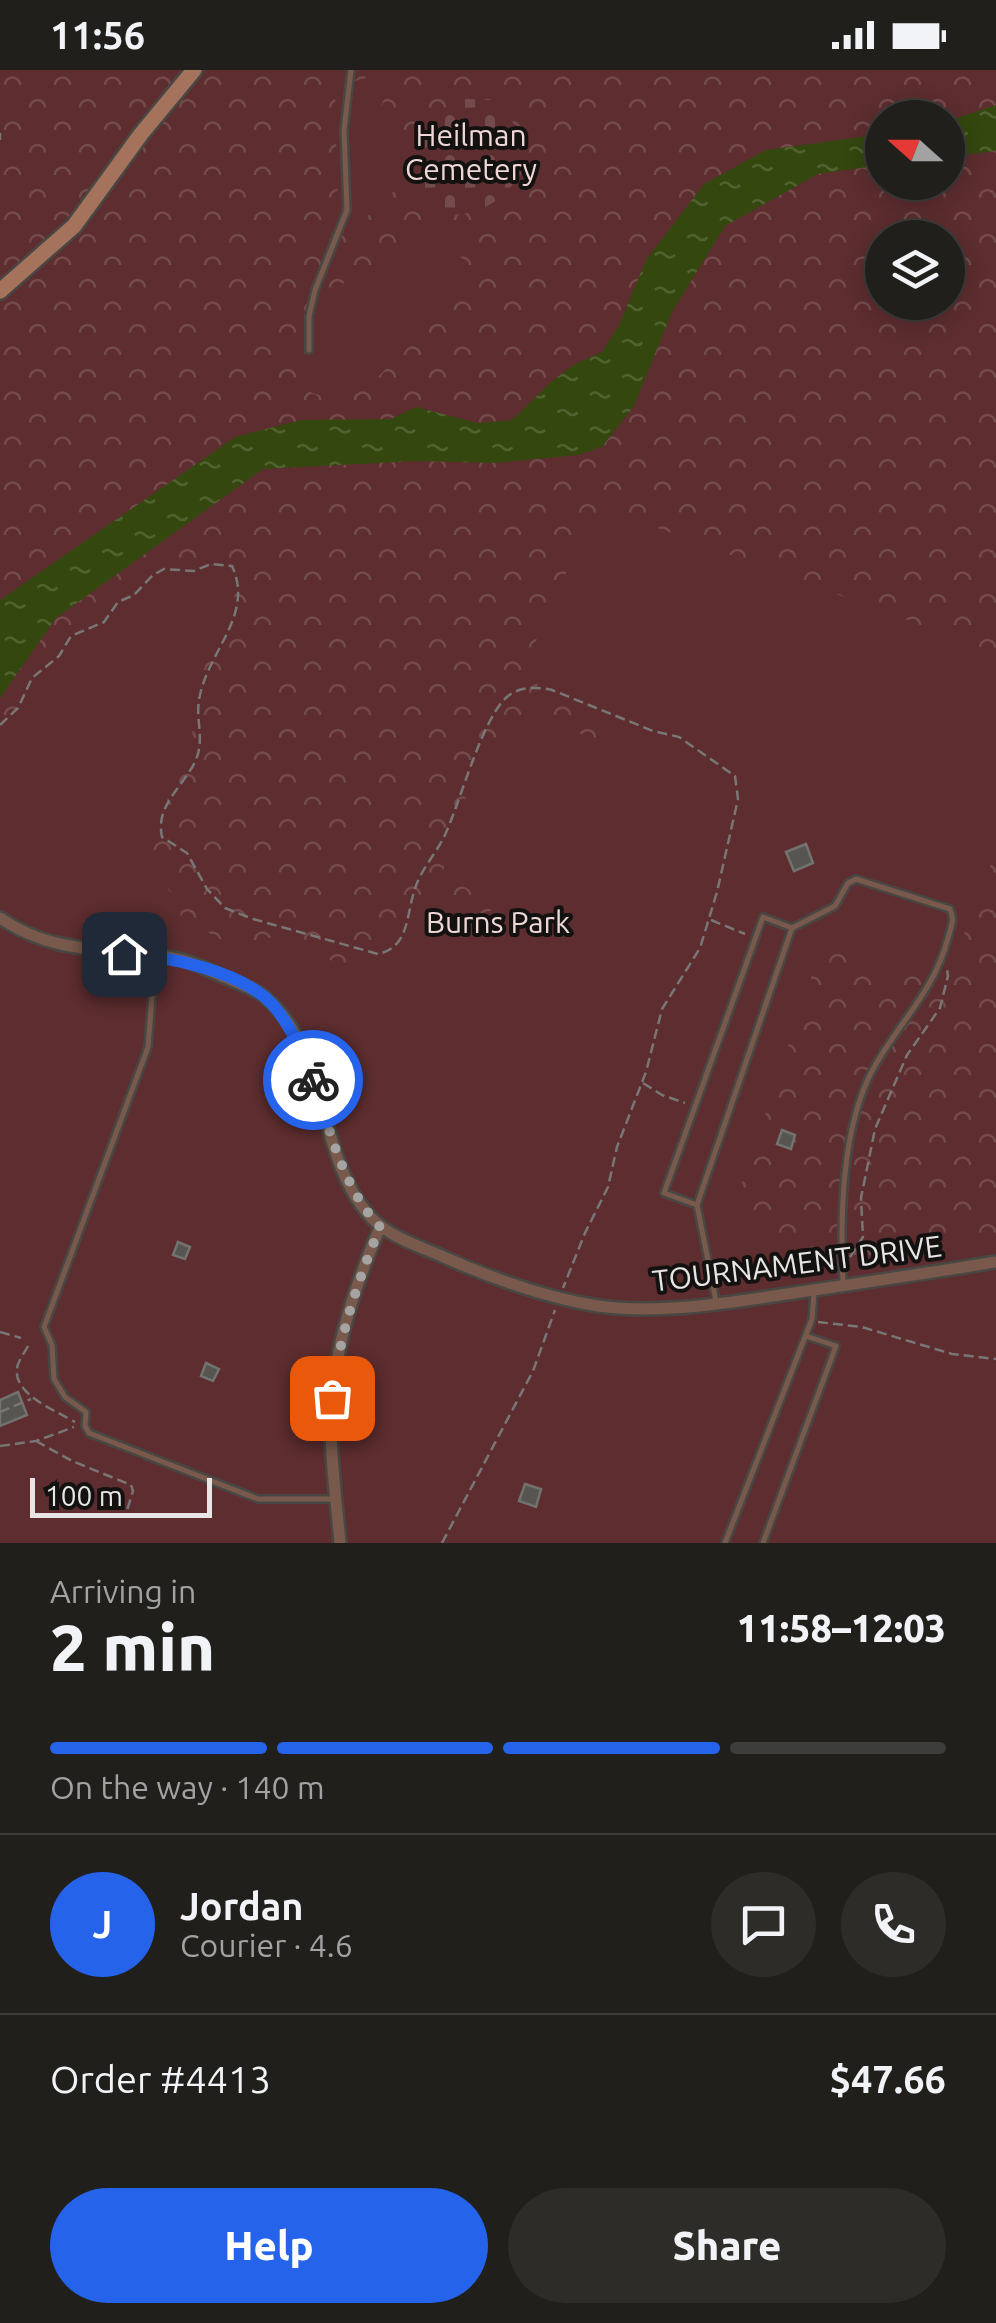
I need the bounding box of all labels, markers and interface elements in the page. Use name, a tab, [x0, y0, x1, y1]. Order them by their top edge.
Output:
text: 11:56	[50, 14, 145, 56]
north arrow	[865, 100, 965, 200]
map controls	[865, 100, 965, 320]
park label: Heilman Cemetery	[405, 118, 537, 186]
button: layers	[865, 220, 965, 320]
park label: Burns Park	[426, 905, 570, 939]
pin	[82, 912, 167, 997]
icon: home	[97, 927, 152, 982]
courier	[263, 1030, 363, 1130]
icon: bike	[286, 1053, 341, 1108]
street label: TOURNAMENT DRIVE	[650, 1228, 943, 1298]
pin	[290, 1356, 375, 1441]
icon: bag	[305, 1371, 360, 1426]
scale bar	[30, 1473, 212, 1518]
text: 100 m	[45, 1480, 123, 1511]
text: Arriving in	[50, 1573, 196, 1609]
text: 11:58–12:03	[737, 1607, 946, 1649]
text: 2 min	[50, 1610, 215, 1683]
text: On the way · 140 m	[50, 1769, 325, 1805]
button: chat	[711, 1872, 816, 1977]
button: phone	[841, 1872, 946, 1977]
text: Jordan	[180, 1885, 304, 1927]
text: J	[93, 1903, 112, 1945]
text: Courier · 4.6	[180, 1927, 353, 1963]
text: Order #4413	[50, 2058, 271, 2100]
text: $47.66	[829, 2058, 946, 2100]
button: Help	[50, 2188, 488, 2303]
button: Share	[508, 2188, 946, 2303]

